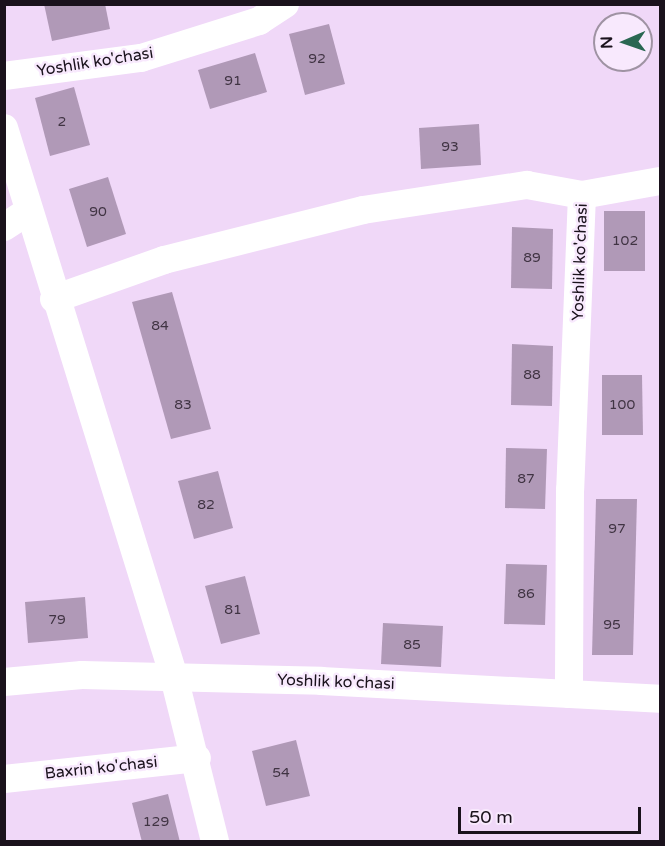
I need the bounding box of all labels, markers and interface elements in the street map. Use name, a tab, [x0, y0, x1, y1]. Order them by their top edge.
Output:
north arrow	[593, 12, 653, 72]
text: N	[597, 36, 617, 49]
street label: Yoshlik ko'chasi	[35, 43, 155, 81]
house number: 92	[308, 51, 326, 67]
house number: 91	[224, 73, 242, 89]
house number: 2	[58, 114, 66, 130]
house number: 93	[441, 139, 459, 155]
street label: Yoshlik ko'chasi	[568, 203, 592, 321]
house number: 90	[89, 204, 107, 220]
house number: 102	[612, 233, 638, 249]
house number: 89	[523, 250, 541, 266]
house number: 84	[151, 318, 169, 334]
house number: 88	[523, 367, 541, 383]
house number: 83	[174, 397, 192, 413]
house number: 100	[609, 397, 635, 413]
house number: 87	[517, 471, 535, 487]
house number: 82	[197, 497, 215, 513]
house number: 97	[608, 521, 626, 537]
house number: 86	[517, 586, 535, 602]
house number: 81	[224, 602, 242, 618]
house number: 79	[48, 612, 66, 628]
house number: 95	[603, 617, 621, 633]
house number: 85	[403, 637, 421, 653]
street label: Yoshlik ko'chasi	[277, 670, 395, 694]
street label: Baxrin ko'chasi	[44, 753, 158, 783]
house number: 54	[272, 765, 290, 781]
scale bar	[461, 795, 644, 833]
text: 50 m	[469, 806, 513, 828]
house number: 129	[143, 814, 169, 830]

